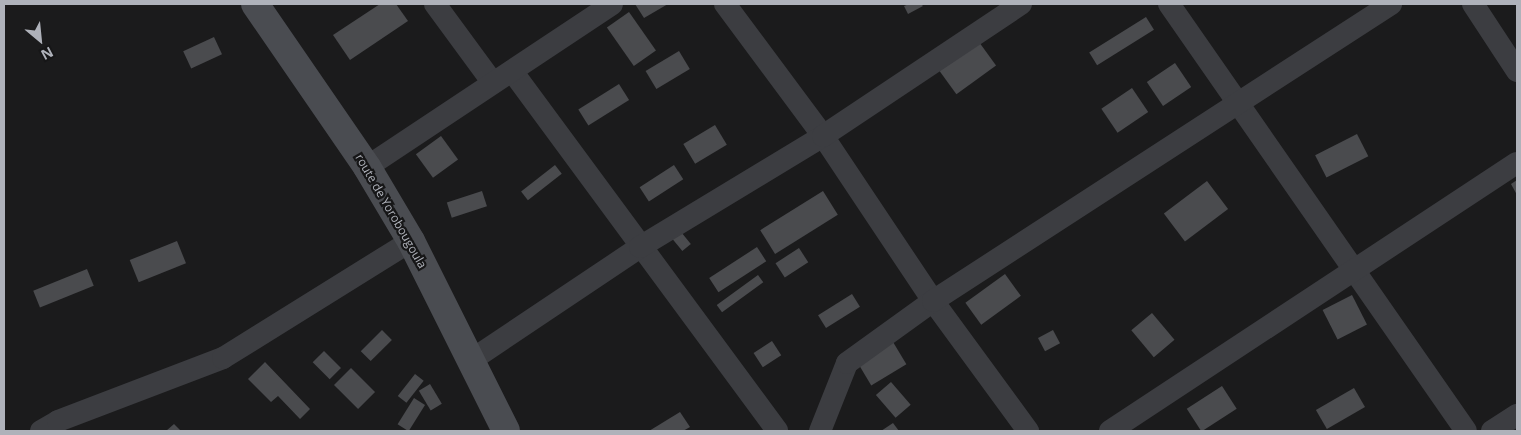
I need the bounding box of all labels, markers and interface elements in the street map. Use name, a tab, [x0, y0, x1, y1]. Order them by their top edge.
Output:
north arrow	[15, 15, 65, 65]
text: N	[38, 43, 57, 65]
street label: route de Yorobougoula	[352, 151, 430, 271]

